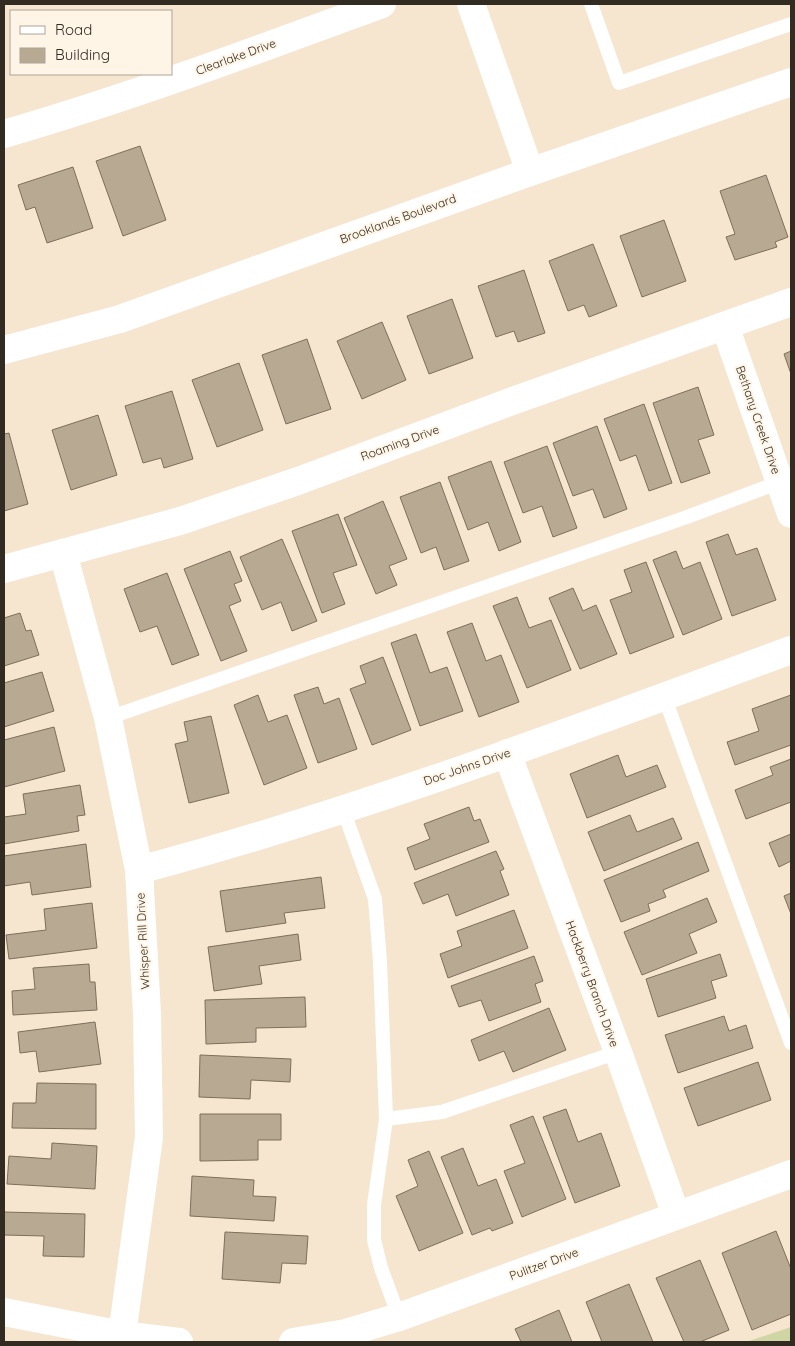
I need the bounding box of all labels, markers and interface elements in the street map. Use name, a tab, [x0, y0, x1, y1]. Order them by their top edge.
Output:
legend	[10, 10, 172, 75]
text: Road	[55, 20, 92, 39]
street label: Clearlake Drive	[194, 35, 278, 78]
text: Building	[55, 45, 110, 64]
street label: Brooklands Boulevard	[338, 191, 458, 247]
street label: Bethany Creek Drive	[733, 363, 784, 476]
street label: Roaming Drive	[358, 421, 441, 464]
street label: Doc Johns Drive	[421, 745, 513, 788]
street label: Whisper Rill Drive	[132, 892, 153, 990]
street label: Hackberry Branch Drive	[563, 919, 622, 1049]
street label: Pulitzer Drive	[507, 1244, 581, 1283]

